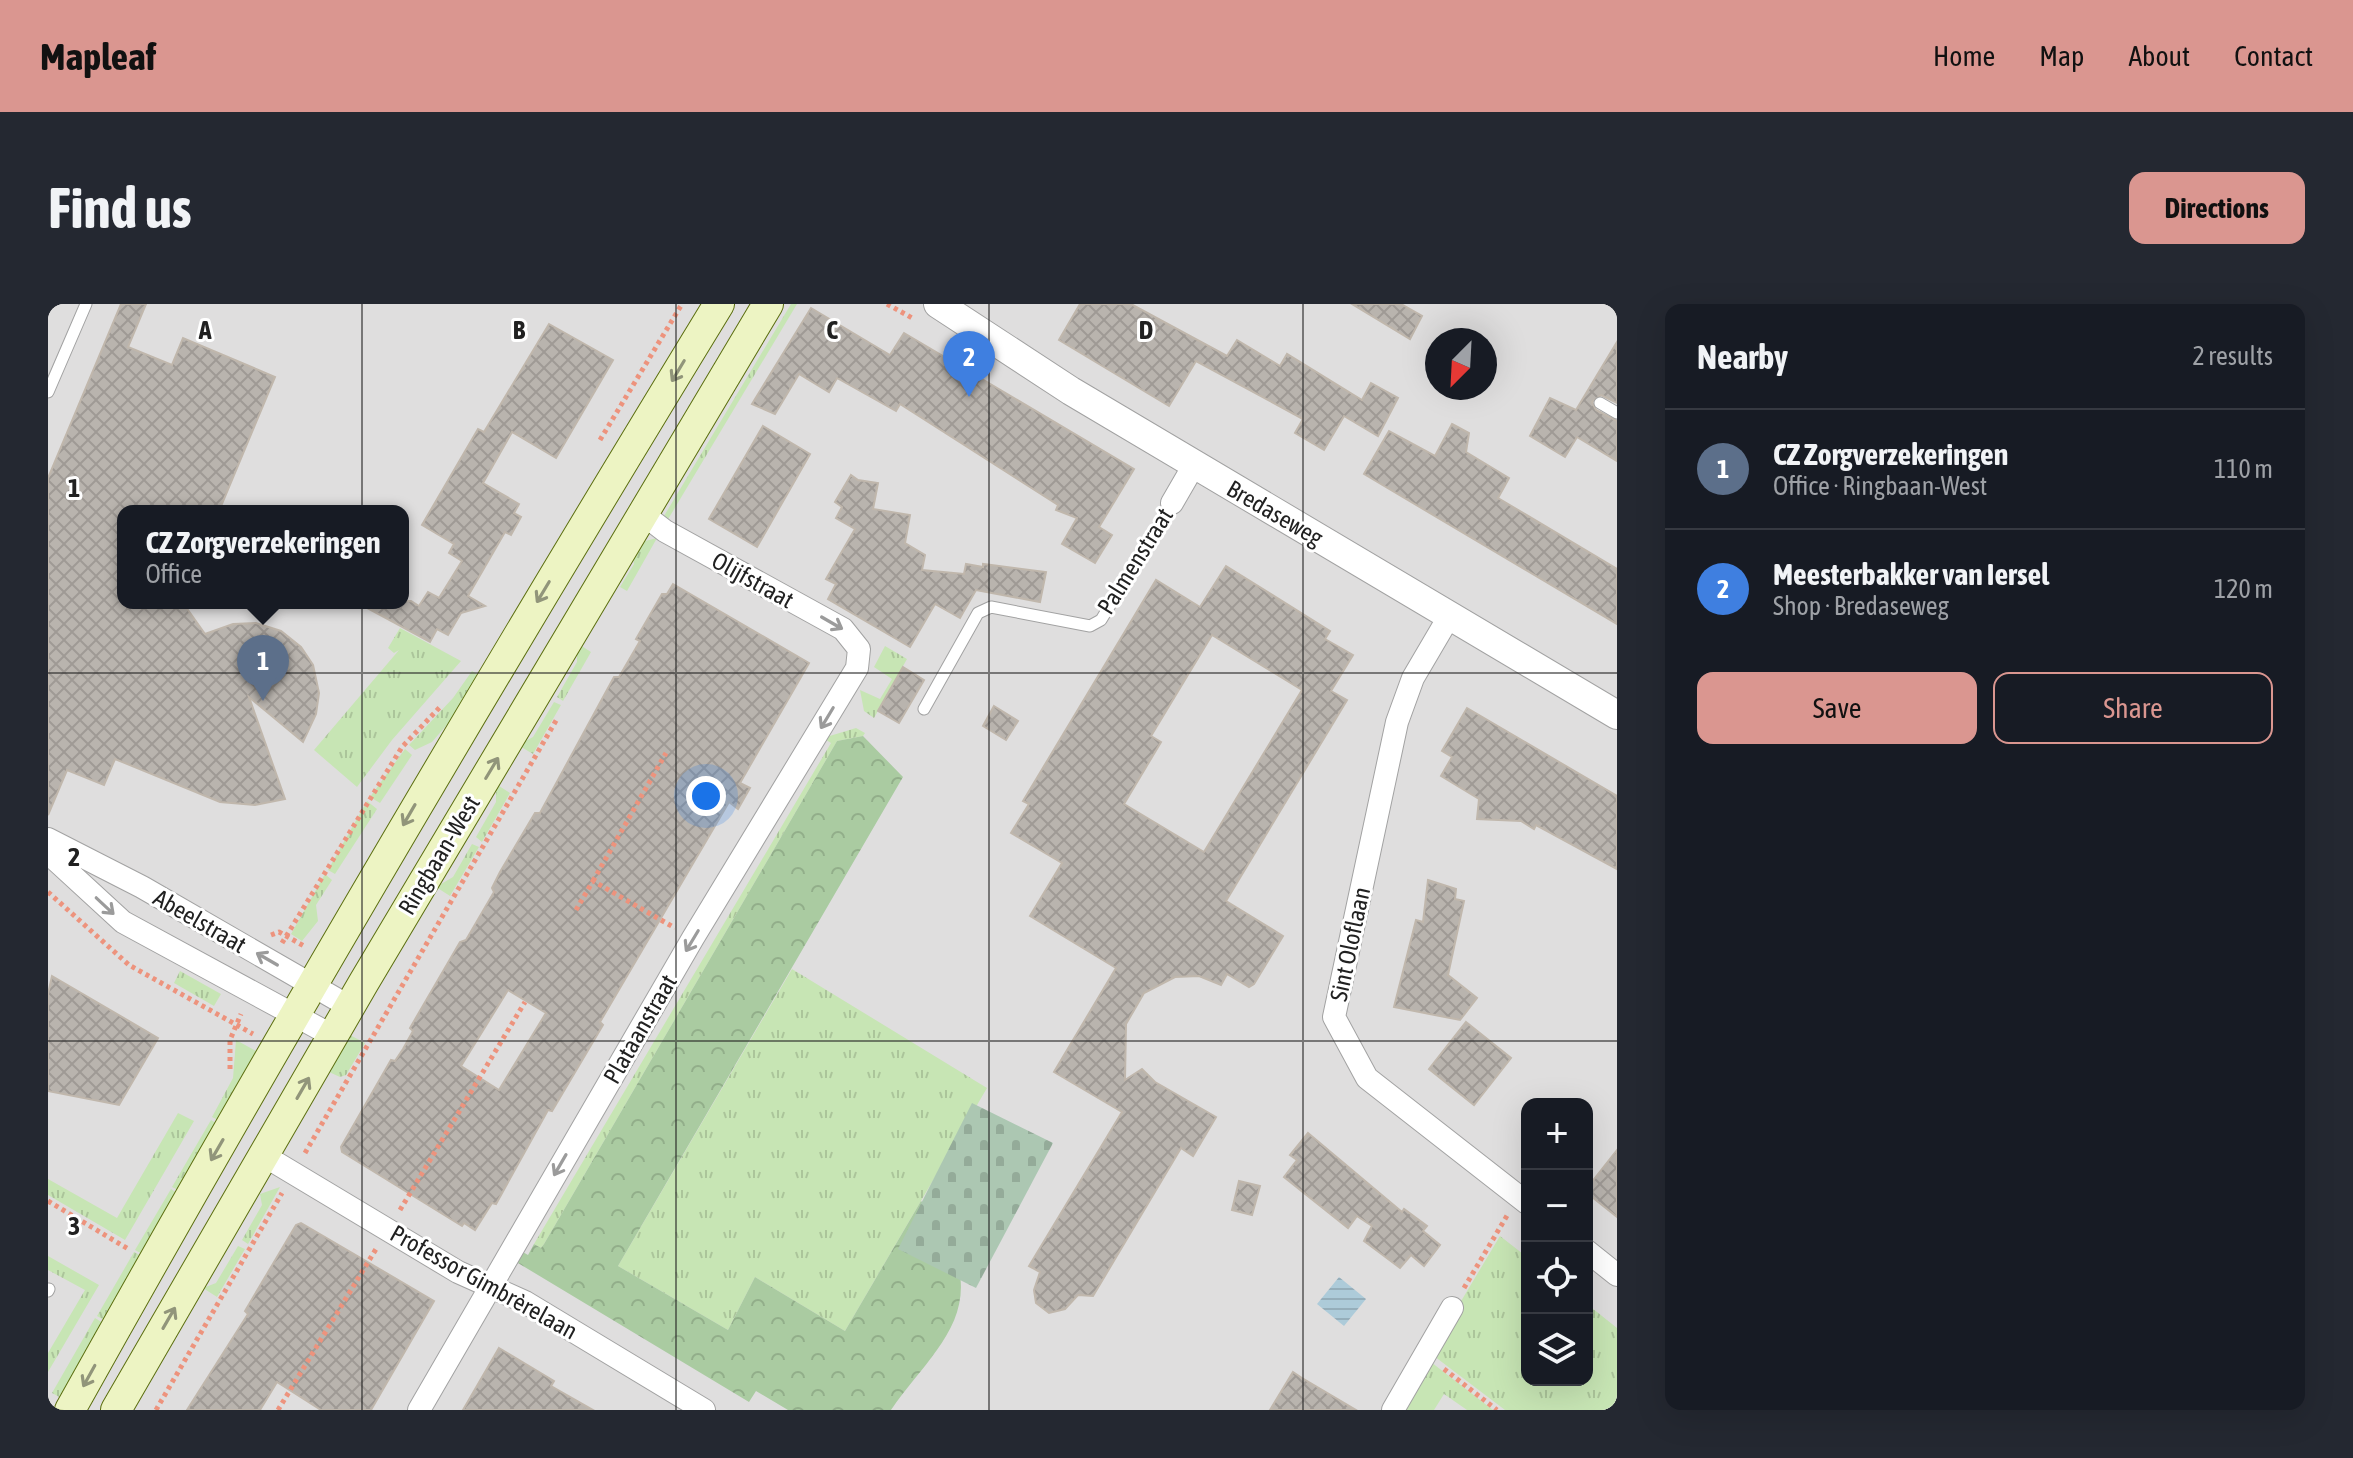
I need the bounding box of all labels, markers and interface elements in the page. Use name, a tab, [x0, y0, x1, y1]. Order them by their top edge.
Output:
text: Mapleaf	[40, 35, 156, 78]
text: Home	[1933, 40, 1995, 72]
text: Map	[2039, 40, 2084, 72]
text: About	[2128, 40, 2190, 72]
text: Contact	[2234, 40, 2313, 72]
button: Directions	[2129, 172, 2305, 244]
text: Find us	[48, 176, 192, 240]
text: A	[198, 315, 212, 345]
text: B	[513, 315, 526, 345]
text: C	[826, 315, 838, 345]
text: D	[1139, 315, 1153, 345]
north arrow	[1425, 328, 1497, 400]
pin: 2	[943, 331, 995, 397]
text: Nearby	[1697, 337, 1788, 376]
text: 2 results	[2192, 341, 2273, 371]
one-way arrow	[670, 359, 687, 381]
text: CZ Zorgverzekeringen	[1773, 437, 2008, 471]
text: 1	[1717, 454, 1729, 484]
text: 110 m	[2214, 454, 2273, 484]
text: Office · Ringbaan-West	[1773, 471, 1987, 501]
text: 1	[68, 473, 80, 503]
street label: Bredaseweg	[1222, 475, 1328, 552]
street label: Palmenstraat	[1092, 503, 1178, 619]
popup	[117, 505, 409, 609]
text: CZ Zorgverzekeringen	[145, 525, 381, 559]
street label: Olijfstraat	[707, 547, 799, 613]
text: Meesterbakker van Iersel	[1773, 557, 2049, 591]
text: Office	[145, 559, 202, 589]
text: 2	[1717, 574, 1729, 604]
text: 120 m	[2214, 574, 2273, 604]
one-way arrow	[534, 580, 550, 603]
text: Shop · Bredaseweg	[1773, 591, 1949, 621]
one-way arrow	[820, 615, 843, 631]
pin: 1	[237, 635, 289, 701]
button: Save	[1697, 672, 1977, 744]
button: Share	[1993, 672, 2273, 744]
one-way arrow	[818, 706, 834, 729]
one-way arrow	[484, 757, 500, 780]
your location	[686, 776, 726, 816]
street label: Ringbaan-West	[393, 791, 485, 919]
one-way arrow	[401, 803, 416, 827]
text: 2	[68, 842, 80, 872]
street label: Abeelstraat	[149, 884, 251, 958]
street label: Sint Oloflaan	[1325, 885, 1375, 1003]
one-way arrow	[95, 897, 115, 915]
one-way arrow	[684, 929, 700, 952]
one-way arrow	[256, 951, 279, 967]
street label: Plataanstraat	[598, 970, 682, 1088]
one-way arrow	[295, 1077, 311, 1100]
map controls	[1521, 1098, 1593, 1386]
button: +	[1521, 1098, 1593, 1170]
one-way arrow	[209, 1138, 225, 1161]
one-way arrow	[552, 1153, 568, 1176]
button: −	[1521, 1170, 1593, 1242]
text: 3	[68, 1211, 80, 1241]
street label: Professor Gimbrèrelaan	[386, 1219, 582, 1345]
button: locate	[1521, 1242, 1593, 1314]
one-way arrow	[161, 1307, 177, 1330]
button: layers	[1521, 1314, 1593, 1386]
one-way arrow	[80, 1364, 96, 1387]

